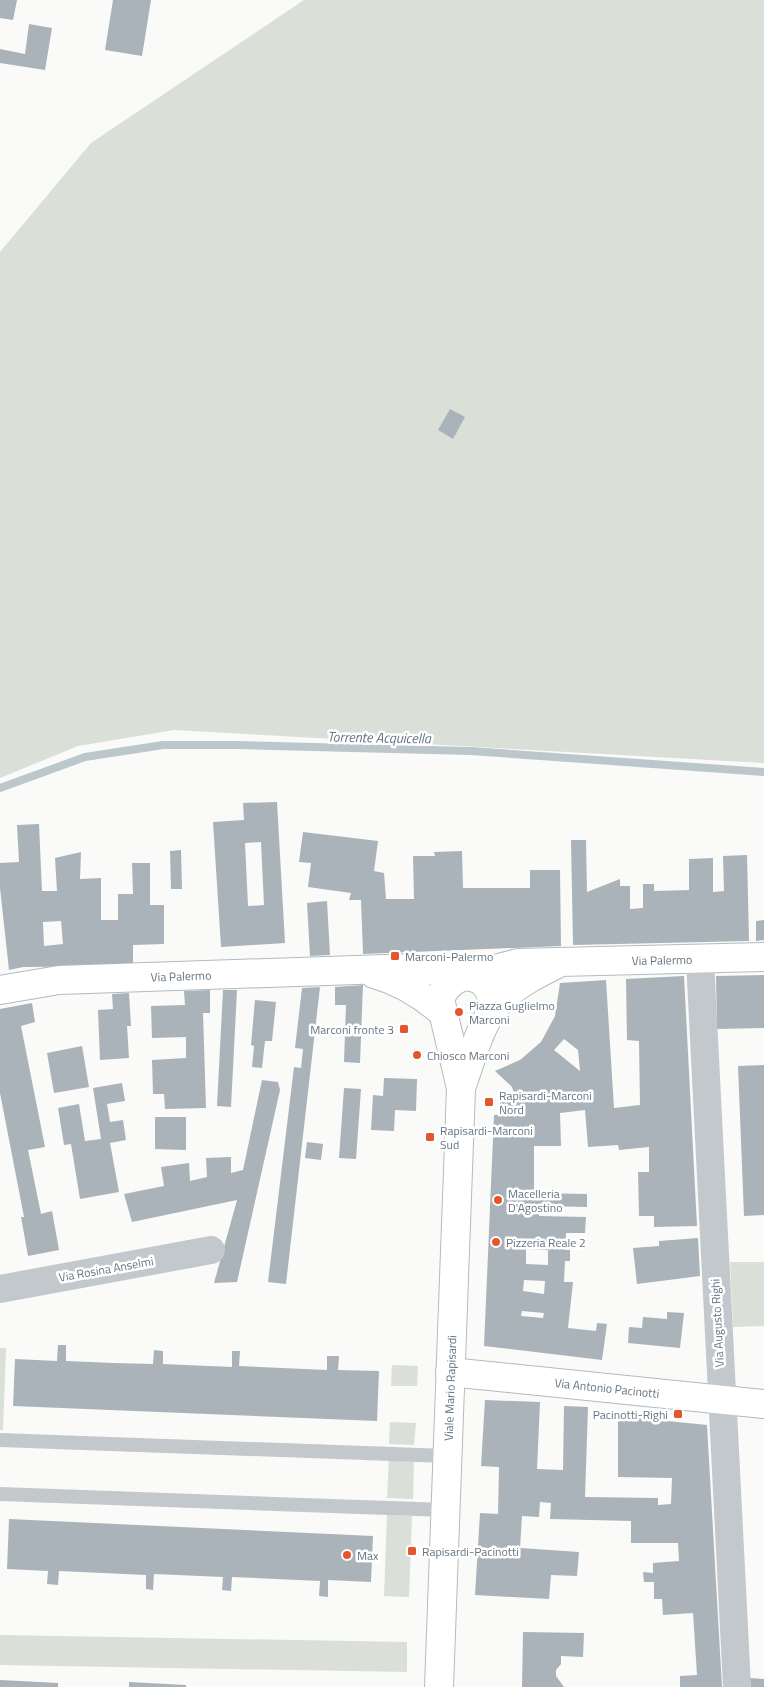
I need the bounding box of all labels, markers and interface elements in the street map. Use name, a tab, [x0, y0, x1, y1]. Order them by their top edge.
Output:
water label: Torrente Acquicella	[327, 726, 432, 748]
place label: Marconi-Palermo	[405, 947, 493, 966]
marker: Marconi-Palermo	[389, 950, 401, 962]
street label: Via Palermo	[631, 950, 693, 970]
street label: Via Palermo	[150, 965, 212, 987]
place label: Piazza Guglielmo Marconi	[469, 996, 555, 1029]
marker: Piazza Guglielmo Marconi	[453, 1006, 465, 1018]
place label: Marconi fronte 3	[310, 1020, 394, 1039]
marker: Marconi fronte 3	[398, 1023, 410, 1035]
place label: Chiosco Marconi	[427, 1046, 509, 1065]
marker: Chiosco Marconi	[411, 1049, 423, 1061]
place label: Rapisardi-Marconi Nord	[499, 1086, 592, 1119]
marker: Rapisardi-Marconi Nord	[483, 1096, 495, 1108]
place label: Rapisardi-Marconi Sud	[440, 1121, 533, 1154]
marker: Rapisardi-Marconi Sud	[424, 1131, 436, 1143]
place label: Macelleria D'Agostino	[508, 1184, 562, 1217]
marker: Macelleria D'Agostino	[492, 1194, 504, 1206]
place label: Pizzeria Reale 2	[506, 1233, 586, 1252]
marker: Pizzeria Reale 2	[490, 1236, 502, 1248]
street label: Via Rosina Anselmi	[57, 1251, 155, 1287]
street label: Via Augusto Righi	[705, 1278, 729, 1368]
street label: Viale Mario Rapisardi	[439, 1335, 461, 1441]
street label: Via Antonio Pacinotti	[554, 1373, 660, 1403]
place label: Pacinotti-Righi	[593, 1405, 668, 1424]
marker: Pacinotti-Righi	[672, 1408, 684, 1420]
place label: Rapisardi-Pacinotti	[422, 1542, 519, 1561]
marker: Rapisardi-Pacinotti	[406, 1545, 418, 1557]
place label: Max	[357, 1546, 379, 1565]
marker: Max	[341, 1549, 353, 1561]

